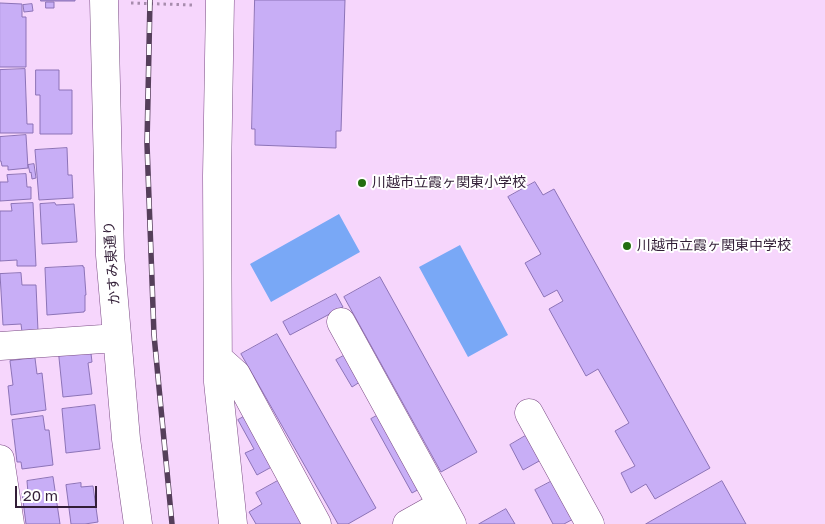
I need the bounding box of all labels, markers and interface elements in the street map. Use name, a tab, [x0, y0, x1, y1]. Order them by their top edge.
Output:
place label: 川越市立霞ヶ関東小学校	[372, 175, 526, 191]
marker: 川越市立霞ヶ関東小学校	[356, 177, 368, 189]
street label: かすみ東通り	[101, 221, 123, 305]
place label: 川越市立霞ヶ関東中学校	[637, 238, 791, 254]
marker: 川越市立霞ヶ関東中学校	[621, 240, 633, 252]
scale bar	[18, 476, 100, 508]
text: 20 m	[23, 486, 58, 504]

